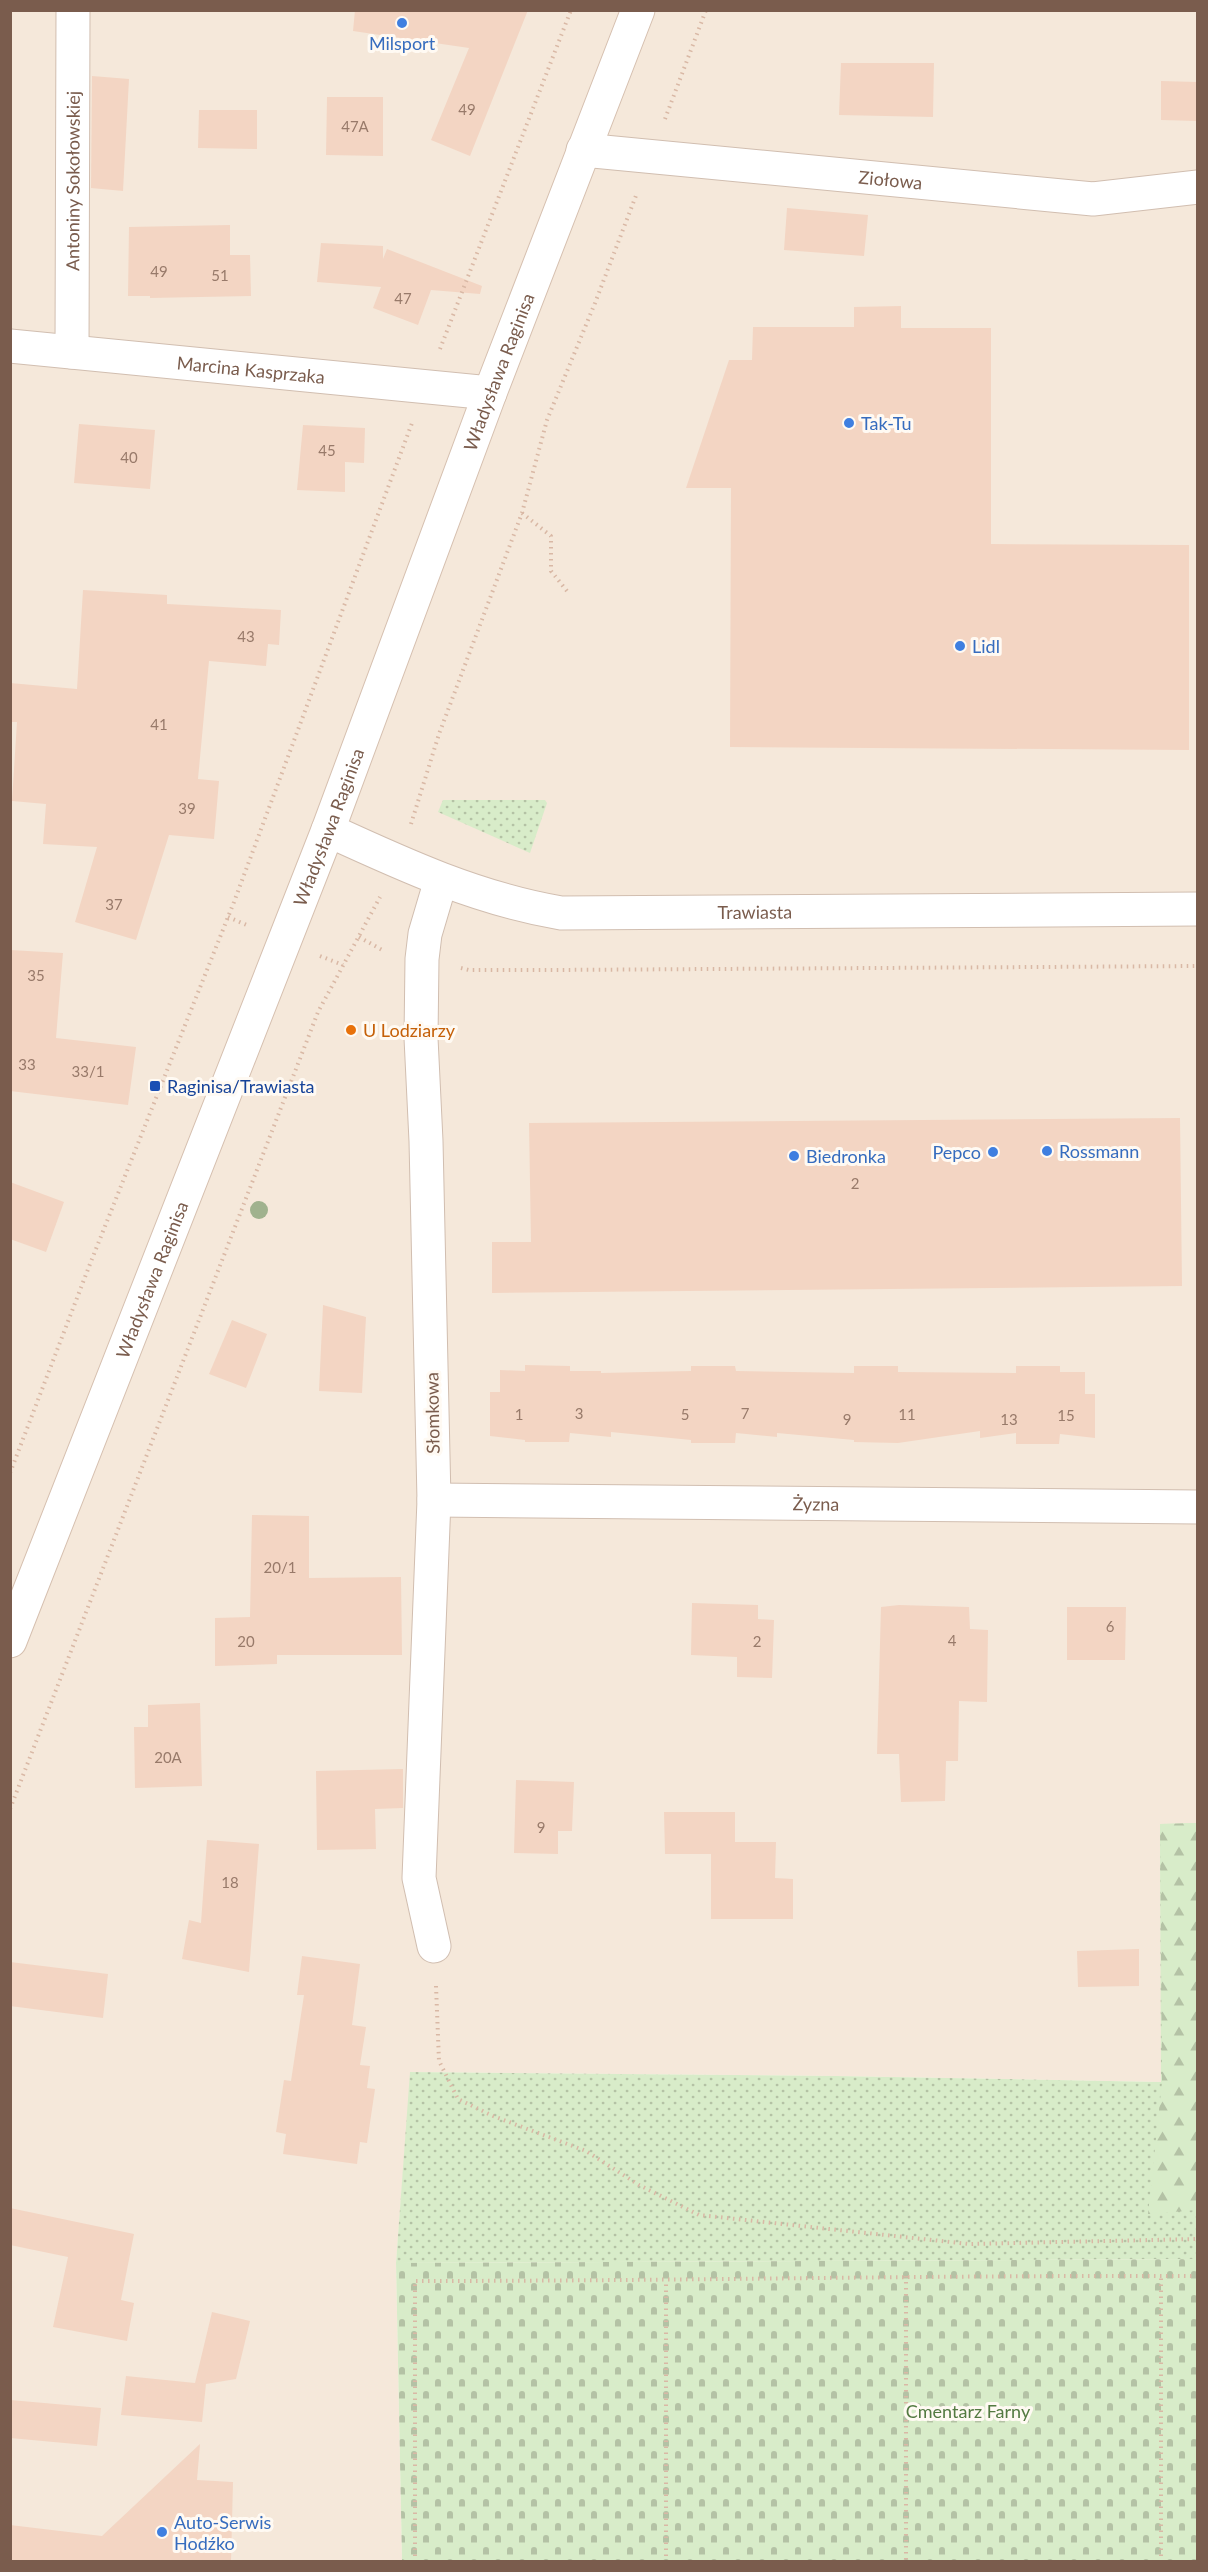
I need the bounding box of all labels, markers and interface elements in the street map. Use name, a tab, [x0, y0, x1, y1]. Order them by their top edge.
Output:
marker: Milsport	[395, 16, 409, 30]
place label: Milsport	[369, 32, 436, 54]
street label: Antoniny Sokołowskiej	[61, 91, 84, 271]
house number: 49	[458, 100, 476, 118]
house number: 47A	[341, 117, 370, 135]
street label: Ziołowa	[858, 166, 923, 194]
house number: 49	[150, 262, 168, 280]
house number: 51	[211, 266, 229, 284]
house number: 47	[394, 289, 412, 307]
street label: Władysława Raginisa	[459, 290, 539, 454]
street label: Marcina Kasprzaka	[176, 351, 326, 388]
place label: Tak-Tu	[861, 412, 912, 434]
marker: Tak-Tu	[842, 416, 856, 430]
house number: 45	[318, 441, 336, 459]
house number: 40	[120, 448, 138, 466]
house number: 43	[237, 627, 255, 645]
place label: Lidl	[972, 635, 1000, 657]
marker: Lidl	[953, 639, 967, 653]
house number: 41	[150, 715, 168, 733]
street label: Władysława Raginisa	[288, 745, 368, 909]
house number: 39	[178, 799, 196, 817]
house number: 37	[105, 895, 123, 913]
street label: Trawiasta	[718, 901, 792, 923]
house number: 35	[27, 966, 45, 984]
place label: U Lodziarzy	[363, 1019, 456, 1041]
marker: U Lodziarzy	[344, 1023, 358, 1037]
house number: 33	[18, 1055, 36, 1073]
house number: 33/1	[72, 1062, 104, 1080]
place label: Raginisa/Trawiasta	[167, 1075, 315, 1097]
marker: Raginisa/Trawiasta	[148, 1079, 162, 1093]
place label: Rossmann	[1059, 1140, 1139, 1162]
place label: Pepco	[932, 1141, 981, 1163]
marker: Rossmann	[1040, 1144, 1054, 1158]
place label: Biedronka	[806, 1145, 886, 1167]
marker: Pepco	[986, 1145, 1000, 1159]
marker: Biedronka	[787, 1149, 801, 1163]
house number: 2	[851, 1174, 859, 1192]
street label: Władysława Raginisa	[111, 1198, 192, 1362]
street label: Słomkowa	[420, 1372, 444, 1454]
house number: 3	[575, 1404, 583, 1422]
house number: 7	[741, 1404, 750, 1422]
house number: 1	[515, 1405, 523, 1423]
house number: 5	[681, 1405, 689, 1423]
house number: 11	[898, 1405, 916, 1423]
house number: 15	[1057, 1406, 1075, 1424]
house number: 9	[843, 1410, 851, 1428]
house number: 13	[1000, 1410, 1018, 1428]
street label: Żyzna	[793, 1492, 839, 1515]
house number: 20/1	[264, 1558, 296, 1576]
house number: 6	[1106, 1617, 1115, 1635]
house number: 4	[948, 1631, 957, 1649]
house number: 20	[237, 1632, 255, 1650]
house number: 2	[753, 1632, 761, 1650]
house number: 20A	[154, 1748, 183, 1766]
house number: 9	[537, 1818, 545, 1836]
house number: 18	[221, 1873, 239, 1891]
park label: Cmentarz Farny	[906, 2400, 1031, 2422]
place label: Auto-Serwis Hodźko	[174, 2511, 272, 2554]
marker: Auto-Serwis Hodźko	[155, 2525, 169, 2539]

